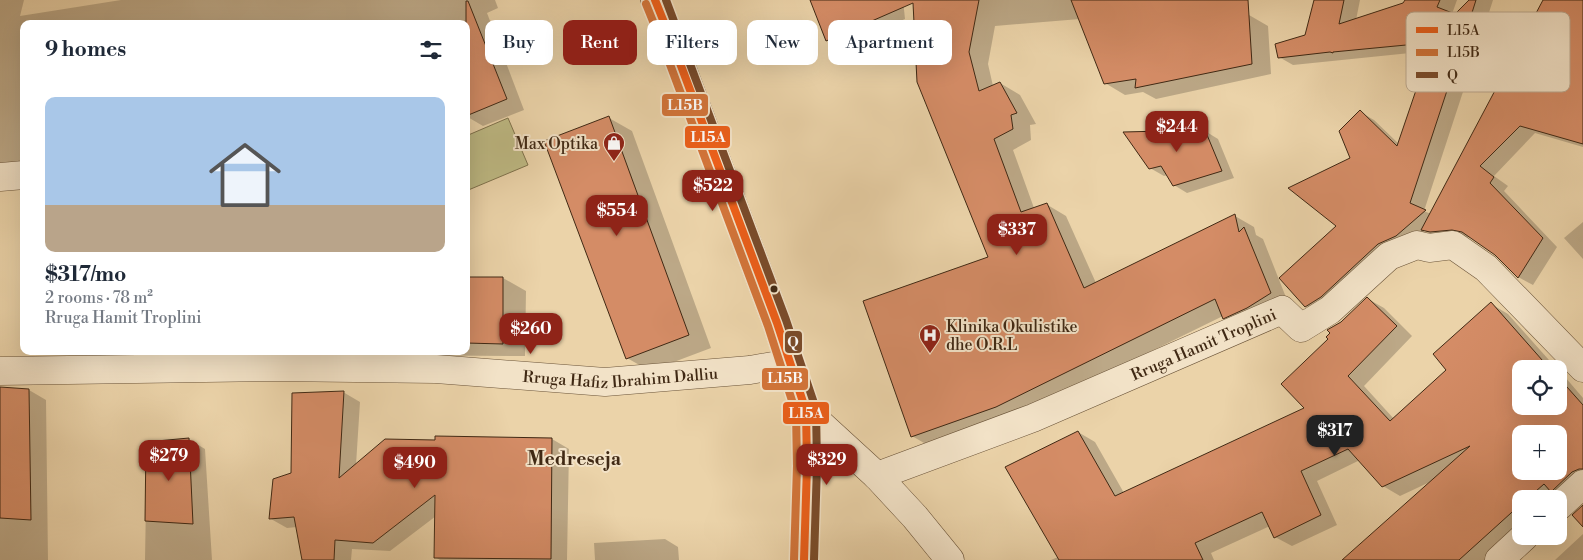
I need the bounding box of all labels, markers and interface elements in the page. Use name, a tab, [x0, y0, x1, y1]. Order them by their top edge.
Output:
legend	[1406, 12, 1570, 92]
chip: Buy	[485, 20, 553, 65]
chip: Rent	[563, 20, 637, 65]
chip: Filters	[647, 20, 737, 65]
chip: New	[747, 20, 818, 65]
chip: Apartment	[828, 20, 952, 65]
text: L15A	[1447, 22, 1480, 40]
icon: filters	[417, 36, 445, 64]
text: 9 homes	[45, 37, 126, 63]
text: L15B	[1447, 44, 1480, 62]
text: Q	[1447, 67, 1458, 85]
line badge: L15B	[661, 93, 709, 117]
text: L15B	[667, 97, 703, 115]
pin: $244	[1147, 110, 1207, 153]
text: $244	[1156, 117, 1198, 137]
line badge: L15A	[684, 125, 731, 149]
text: L15A	[691, 129, 726, 147]
icon: home	[200, 130, 290, 220]
shop icon: Max Optika	[602, 131, 626, 162]
place label: Max Optika	[515, 134, 599, 154]
pin: $522	[683, 170, 743, 212]
text: $522	[693, 176, 733, 196]
pin: $554	[587, 194, 647, 237]
text: $554	[597, 201, 637, 221]
pin: $337	[987, 214, 1047, 256]
text: $337	[998, 220, 1036, 240]
text: $317/mo	[45, 262, 126, 288]
unlabelled marker	[769, 284, 779, 294]
text: 2 rooms · 78 m²	[45, 288, 153, 308]
street label: Rruga Hamit Troplini	[1128, 305, 1280, 385]
text: Rruga Hamit Troplini	[45, 308, 202, 328]
pin: $260	[501, 312, 561, 355]
place label: Klinika Okulistike dhe O.R.L	[946, 317, 1078, 355]
text: $260	[510, 319, 552, 339]
hospital icon: Klinika Okulistike dhe O.R.L	[918, 323, 942, 354]
line badge: Q	[784, 330, 803, 354]
text: Q	[787, 334, 799, 352]
map controls	[1512, 360, 1567, 545]
button: locate	[1512, 360, 1567, 415]
street label: Rruga Hafiz Ibrahim Dalliu	[522, 364, 719, 393]
line badge: L15B	[761, 367, 809, 391]
text: L15B	[767, 370, 803, 388]
line badge: L15A	[782, 401, 830, 425]
text: L15A	[789, 405, 824, 423]
pin: $317	[1305, 414, 1365, 457]
text: $317	[1318, 421, 1352, 441]
button: +	[1512, 425, 1567, 480]
pin: $279	[139, 440, 199, 482]
pin: $329	[797, 444, 857, 486]
text: $279	[150, 446, 188, 466]
pin: $490	[385, 446, 445, 489]
district label: Medreseja	[527, 447, 622, 471]
text: $329	[807, 450, 847, 470]
text: $490	[394, 453, 436, 473]
button: −	[1512, 490, 1567, 545]

